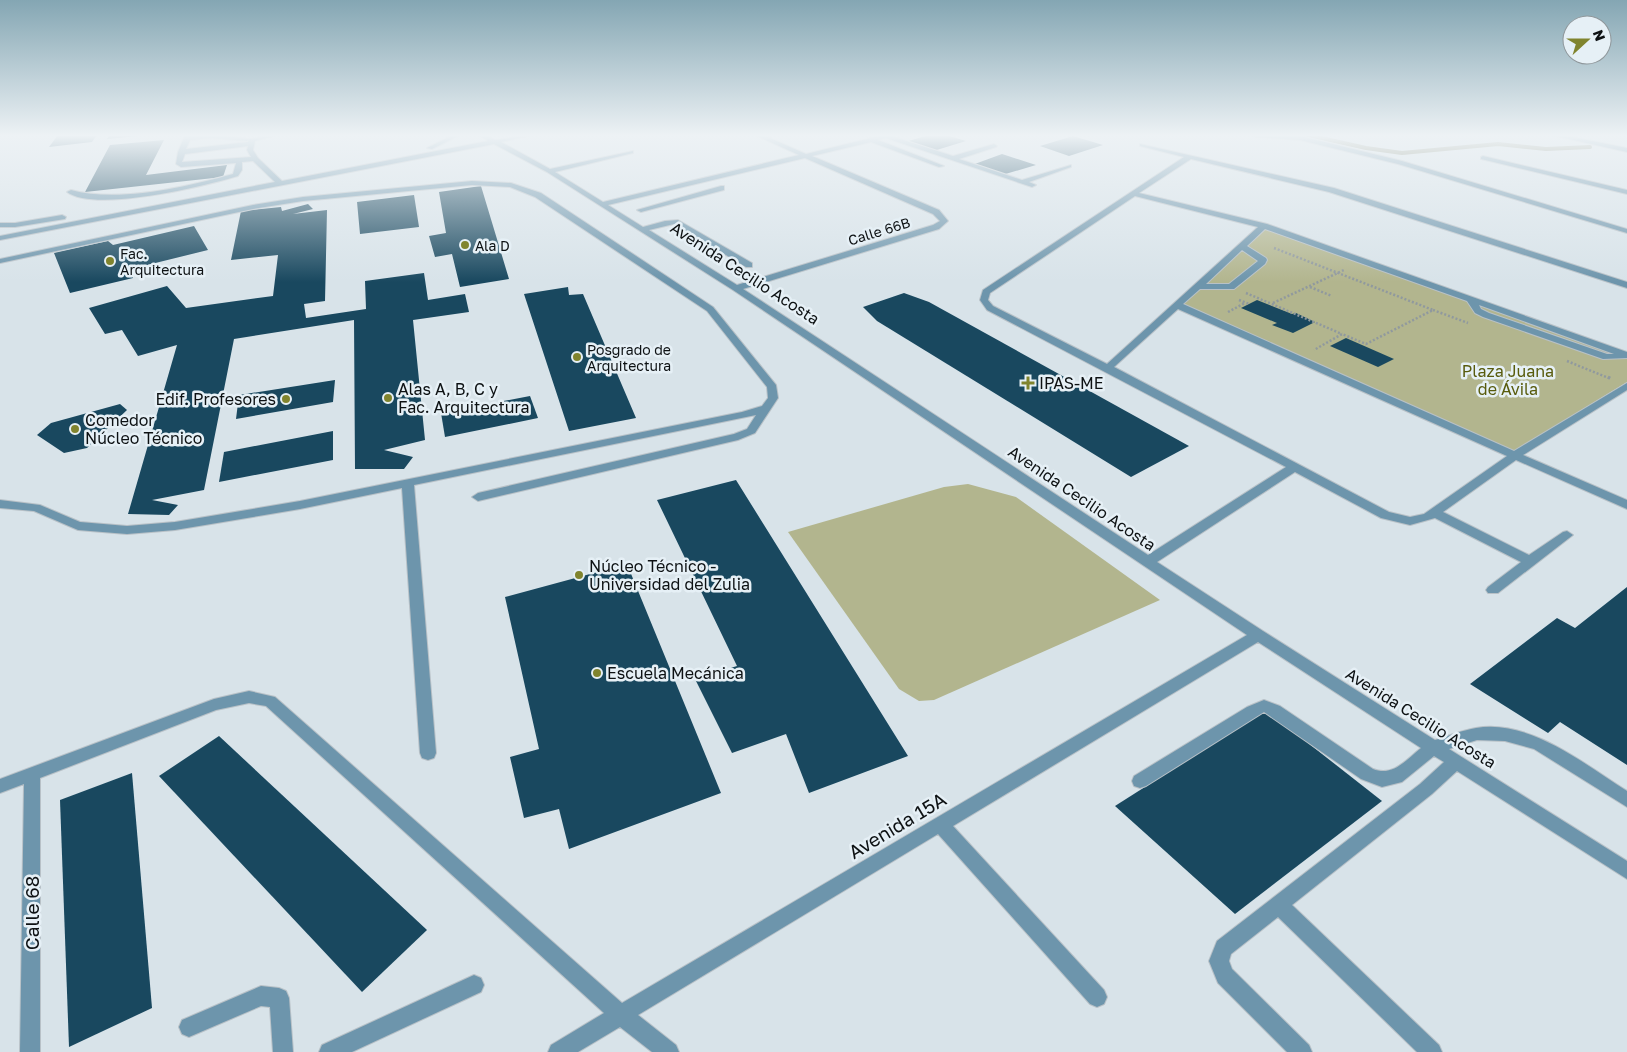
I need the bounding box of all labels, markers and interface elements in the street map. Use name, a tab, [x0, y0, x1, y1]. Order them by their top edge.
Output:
north arrow	[1562, 15, 1612, 65]
text: N	[1590, 27, 1609, 43]
street label: Calle 66B	[846, 213, 912, 249]
street label: Avenida Cecilio Acosta	[667, 217, 823, 329]
place label: Ala D	[475, 237, 510, 254]
marker: Ala D	[459, 239, 471, 251]
place label: Fac. Arquitectura	[120, 245, 204, 278]
marker: Fac. Arquitectura	[104, 255, 116, 267]
place label: Posgrado de Arquitectura	[587, 341, 671, 374]
marker: Posgrado de Arquitectura	[571, 351, 583, 363]
park label: Plaza Juana de Ávila	[1462, 361, 1554, 399]
place label: IPAS-ME	[1039, 373, 1104, 393]
marker: IPAS-ME	[1021, 376, 1035, 390]
place label: Alas A, B, C y Fac. Arquitectura	[398, 379, 530, 417]
place label: Edif. Profesores	[155, 389, 276, 409]
marker: Alas A, B, C y Fac. Arquitectura	[382, 392, 394, 404]
marker: Edif. Profesores	[280, 393, 292, 405]
place label: Comedor Núcleo Técnico	[85, 410, 202, 448]
marker: Comedor Núcleo Técnico	[69, 423, 81, 435]
street label: Avenida Cecilio Acosta	[1004, 441, 1160, 555]
place label: Núcleo Técnico - Universidad del Zulia	[589, 556, 750, 594]
marker: Núcleo Técnico - Universidad del Zulia	[573, 569, 585, 581]
place label: Escuela Mecánica	[607, 663, 744, 683]
street label: Avenida Cecilio Acosta	[1342, 664, 1500, 772]
marker: Escuela Mecánica	[591, 667, 603, 679]
street label: Avenida 15A	[844, 787, 950, 863]
street label: Calle 68	[20, 876, 43, 950]

